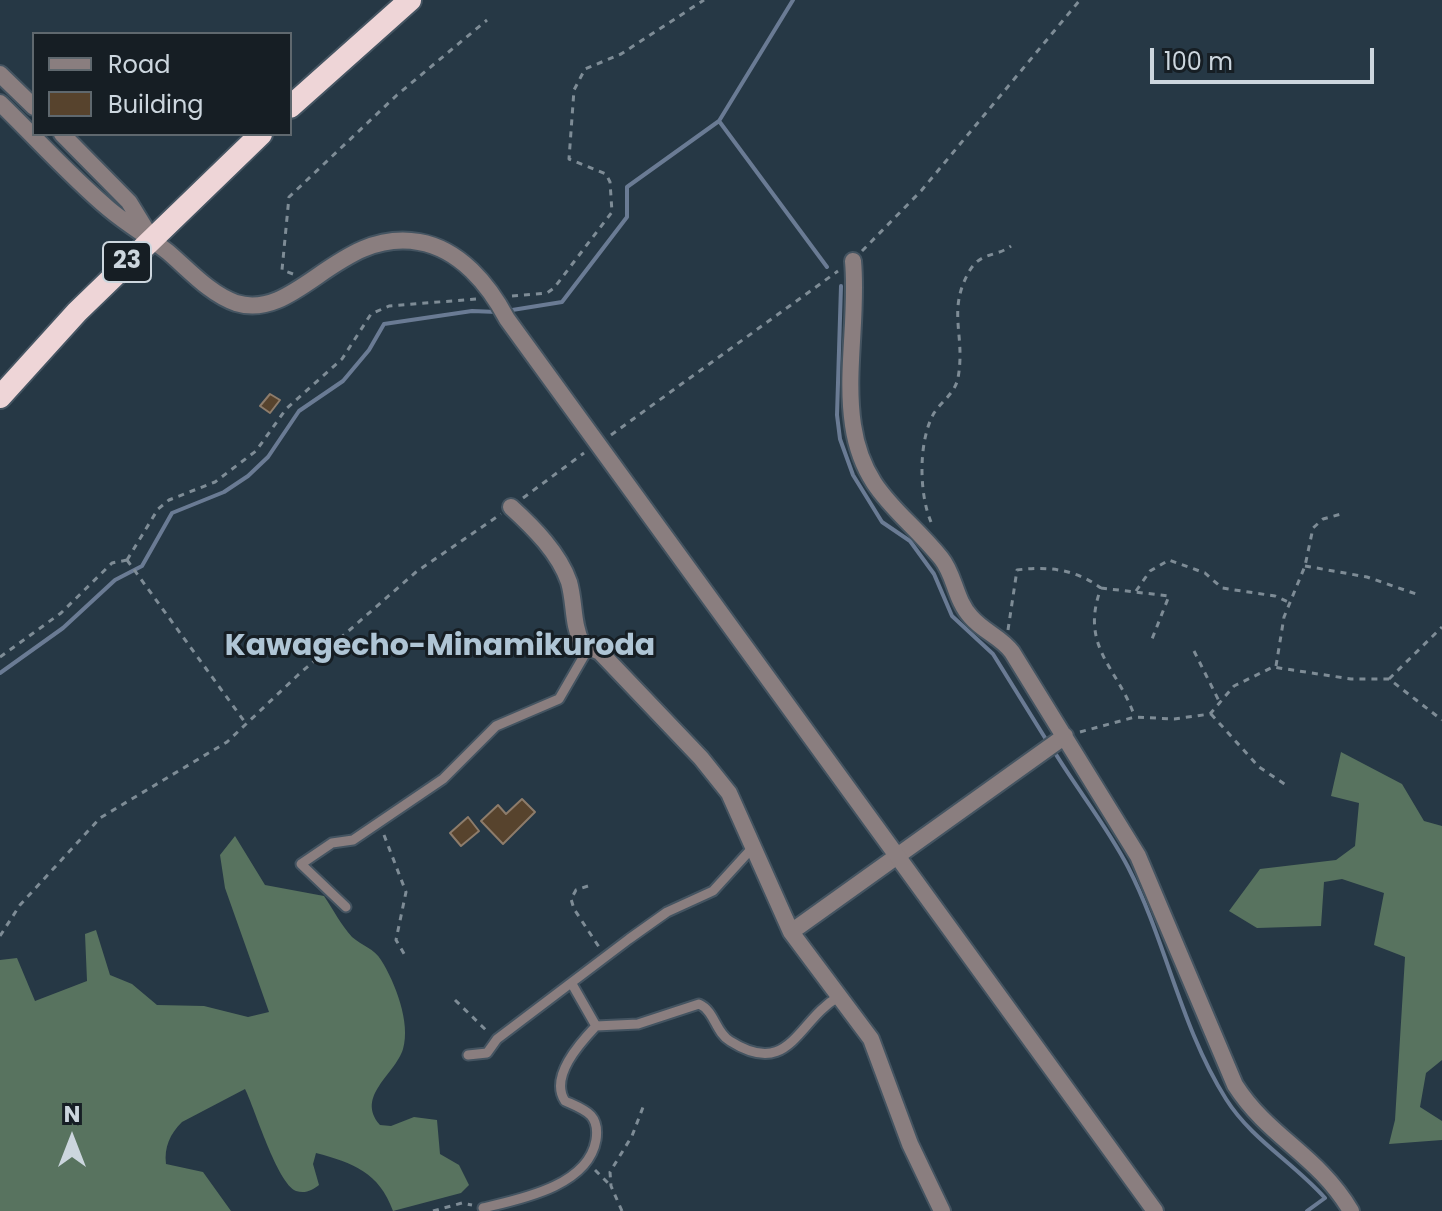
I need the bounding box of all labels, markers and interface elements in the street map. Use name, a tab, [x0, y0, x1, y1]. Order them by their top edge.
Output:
legend	[32, 32, 292, 136]
scale bar	[1154, 32, 1378, 82]
text: 100 m	[1164, 45, 1233, 78]
text: Road	[108, 48, 170, 81]
text: Building	[108, 88, 204, 121]
road number: 23	[103, 242, 151, 282]
district label: Kawagecho-Minamikuroda	[225, 629, 655, 665]
north arrow	[32, 1099, 112, 1179]
text: N	[64, 1099, 80, 1130]

